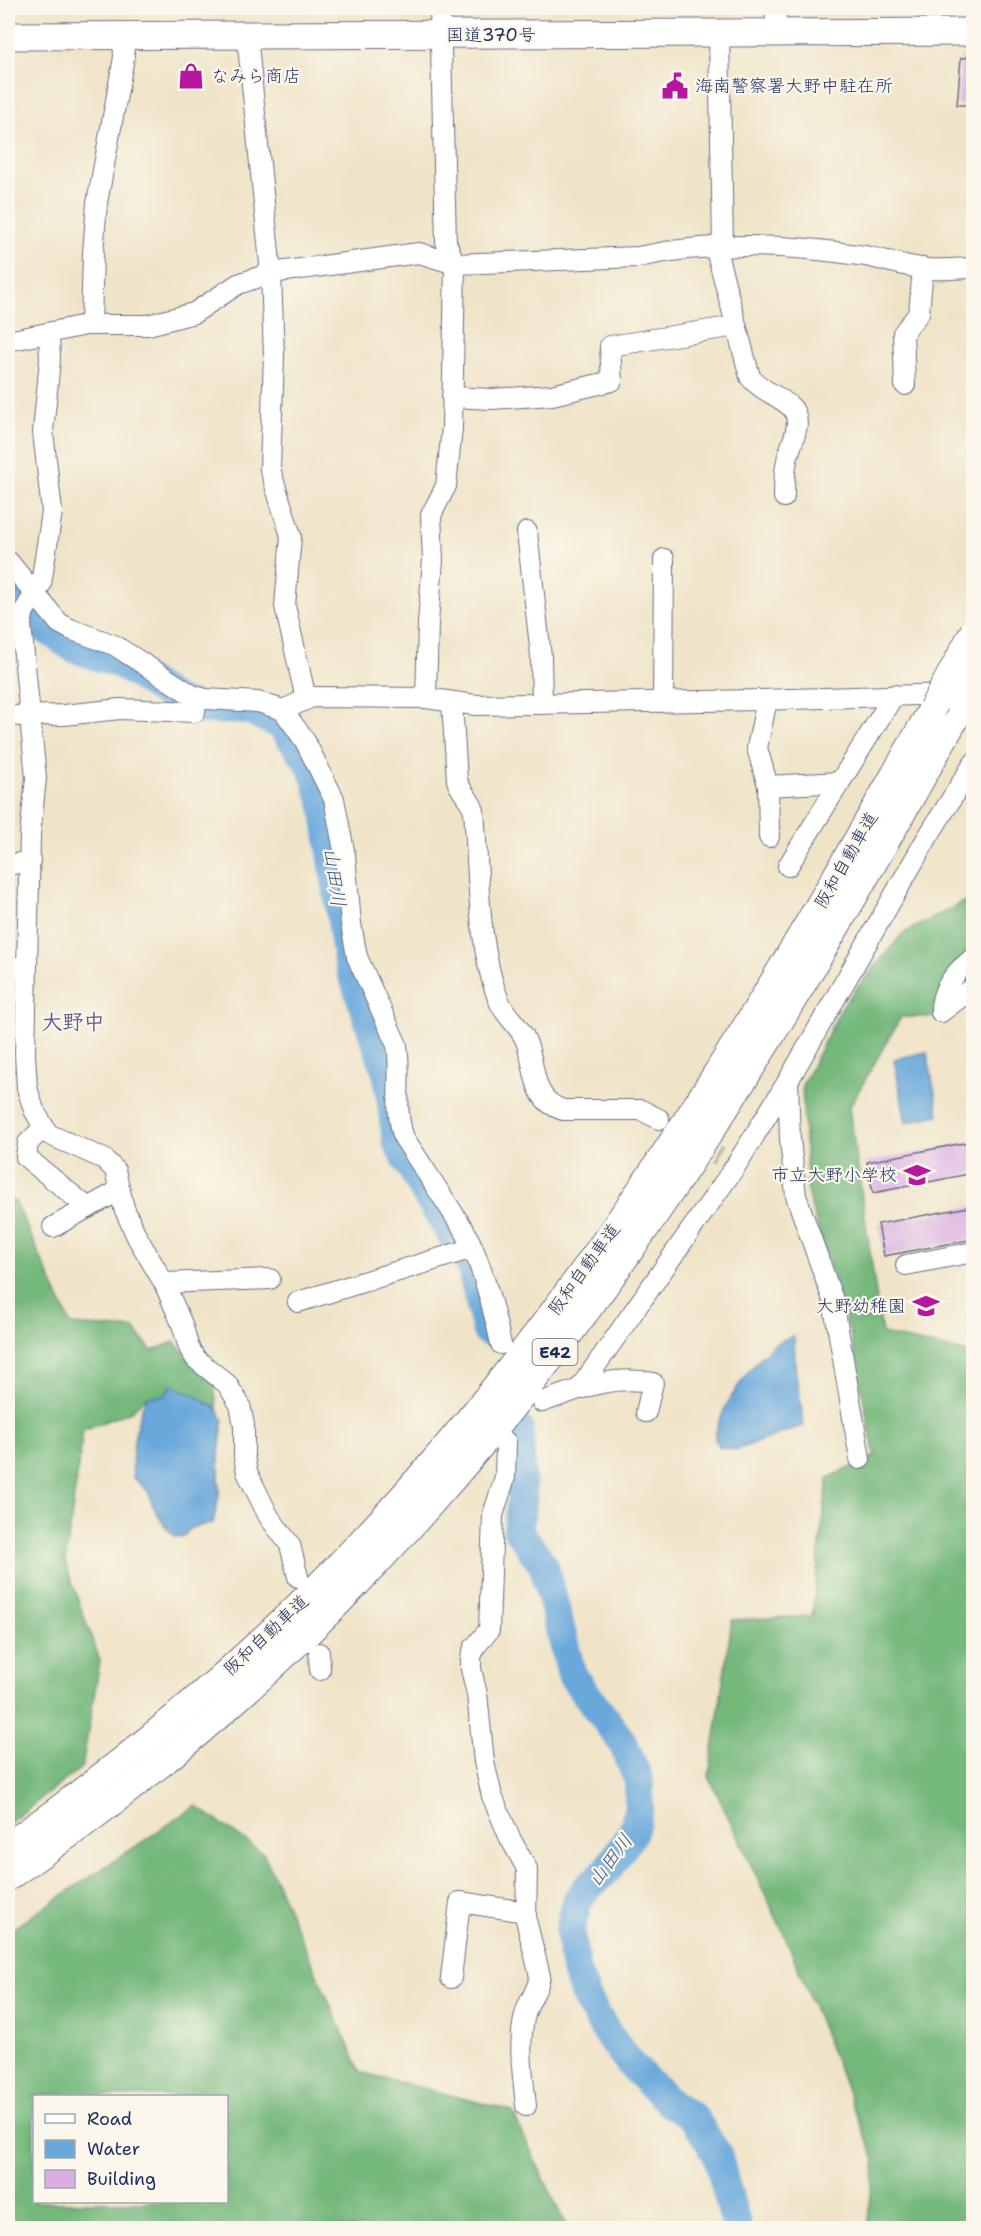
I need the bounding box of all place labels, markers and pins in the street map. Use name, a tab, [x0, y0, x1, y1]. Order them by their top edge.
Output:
shop icon: なみら商店	[176, 61, 206, 91]
place label: なみら商店	[211, 64, 301, 88]
public building icon: 海南警察署大野中駐在所	[660, 71, 690, 101]
place label: 海南警察署大野中駐在所	[695, 74, 893, 98]
school or university icon: 市立大野小学校	[902, 1160, 932, 1190]
place label: 市立大野小学校	[771, 1163, 897, 1187]
school or university icon: 大野幼稚園	[911, 1291, 941, 1321]
place label: 大野幼稚園	[816, 1294, 906, 1318]

